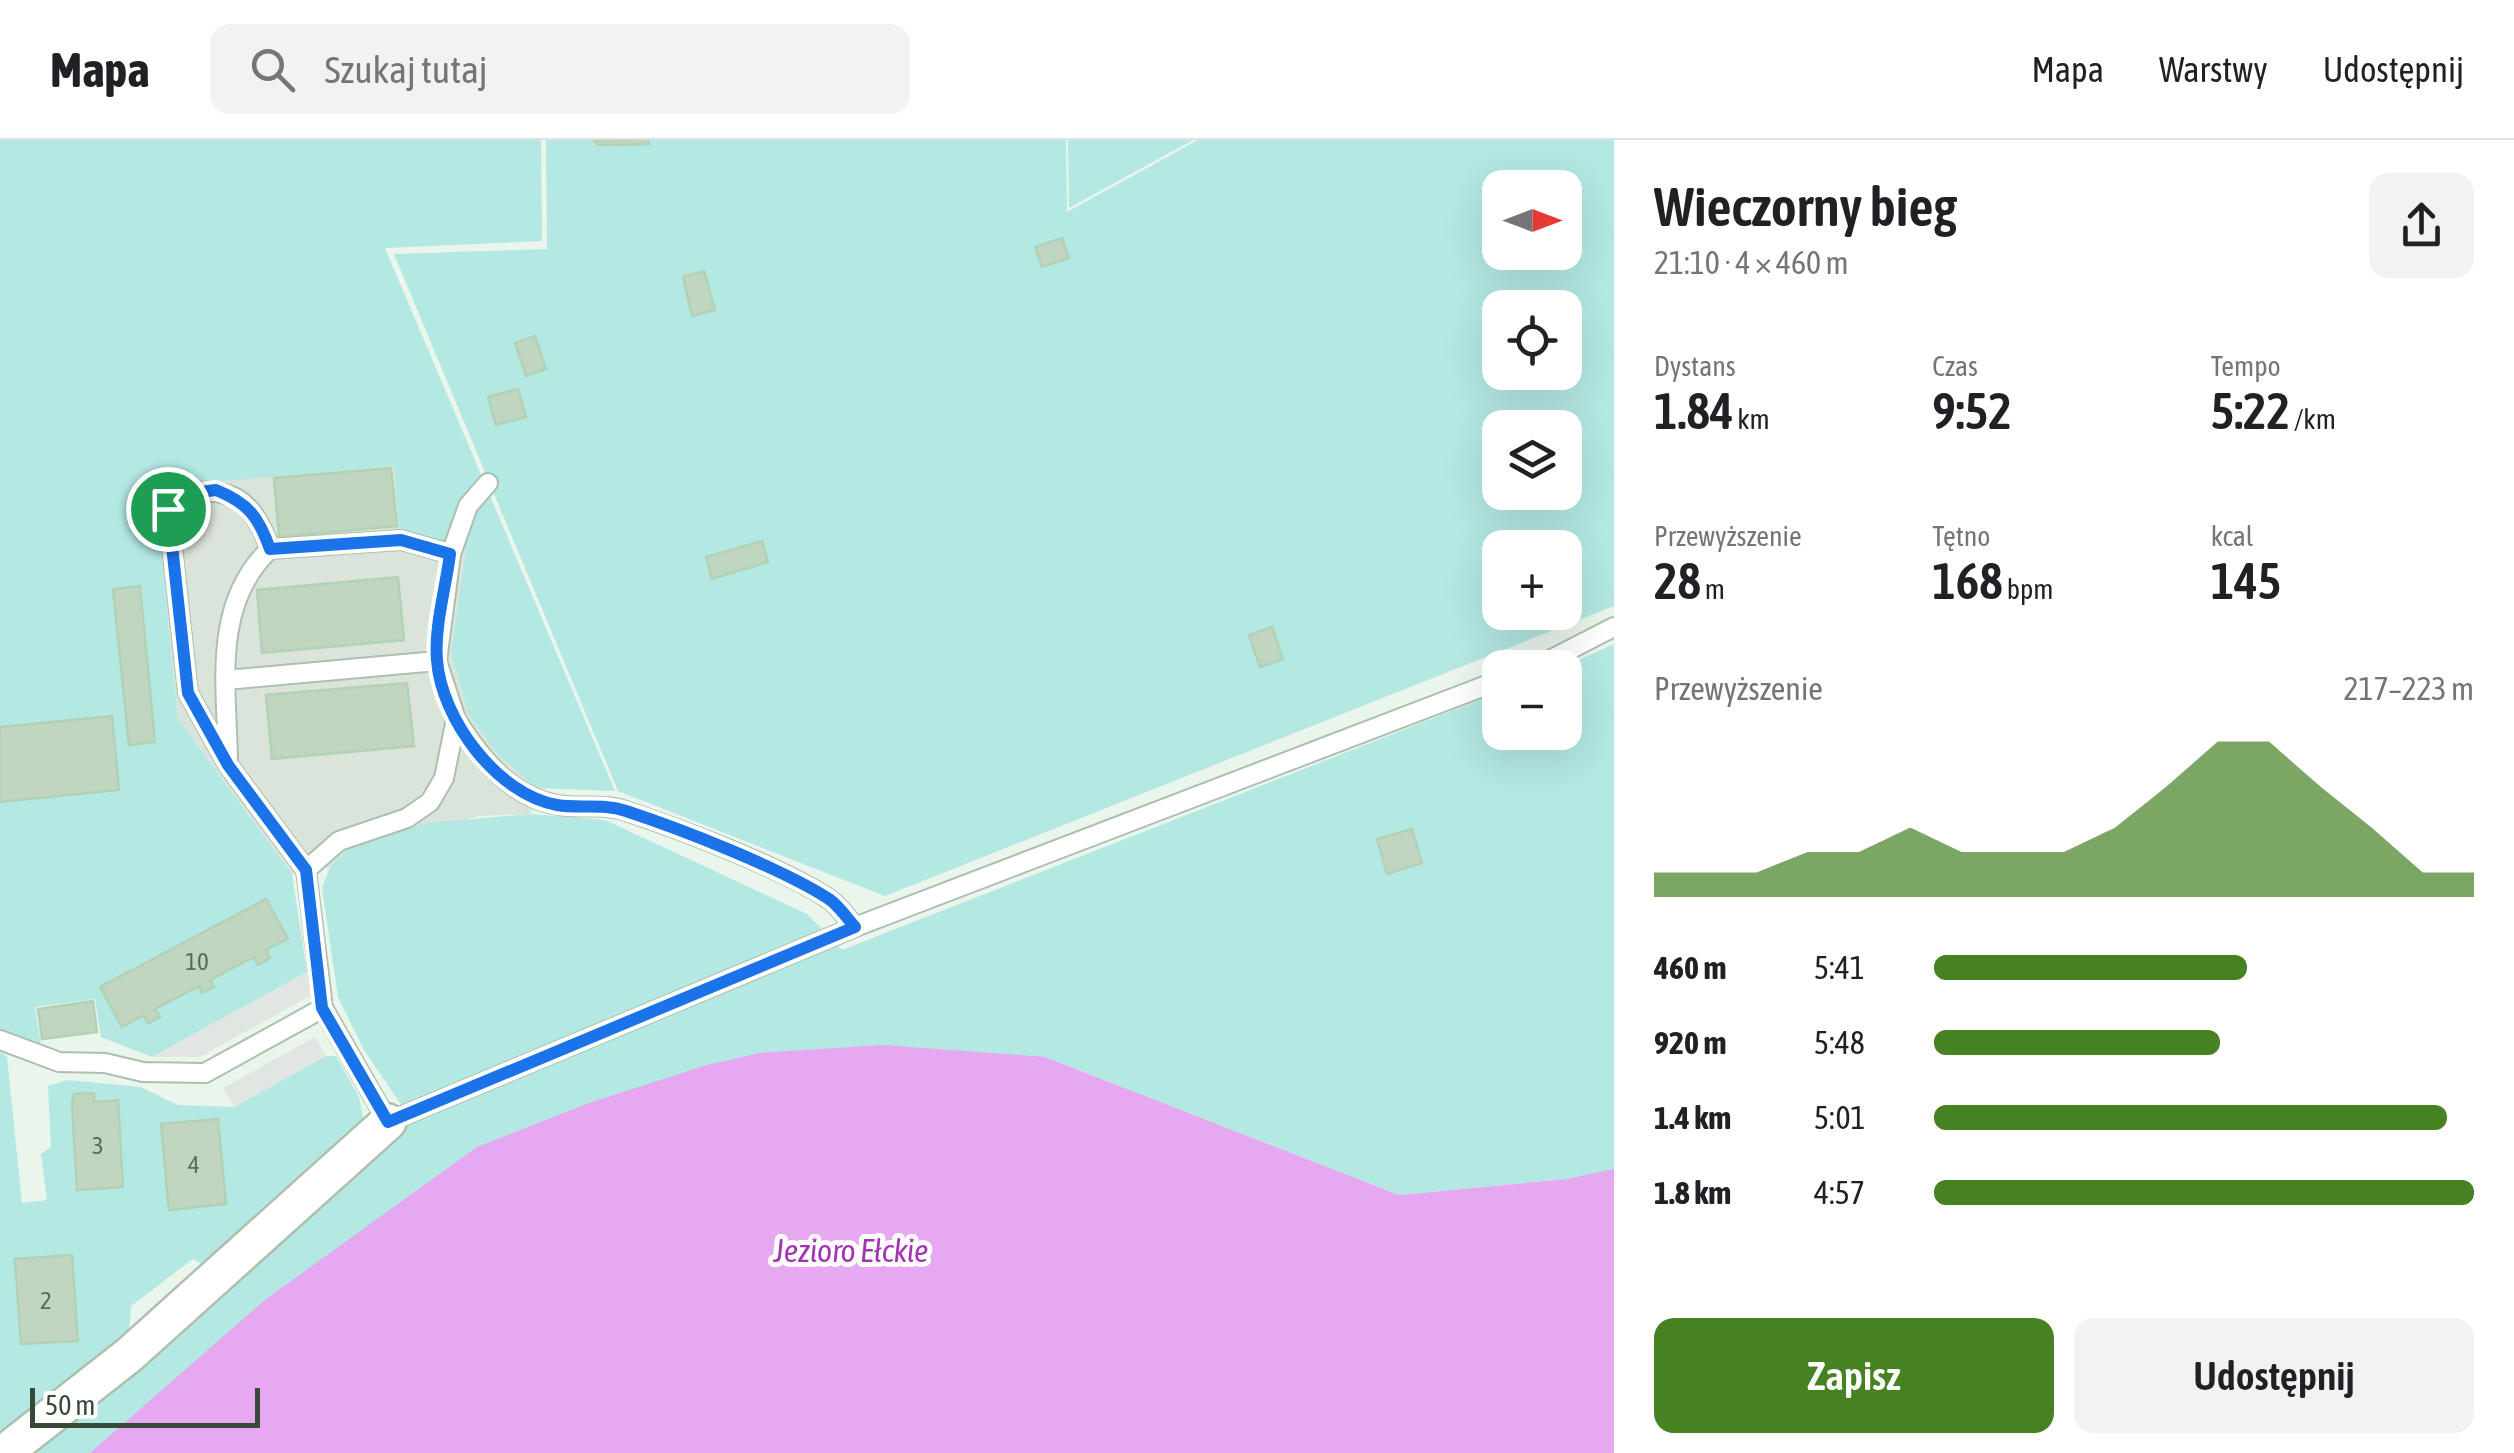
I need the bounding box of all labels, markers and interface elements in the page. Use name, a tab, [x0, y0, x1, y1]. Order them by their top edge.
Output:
search box	[210, 24, 910, 114]
text: Mapa	[50, 42, 150, 97]
icon: search	[245, 42, 300, 97]
text: Szukaj tutaj	[325, 48, 488, 91]
text: Mapa	[2031, 49, 2104, 89]
text: Warstwy	[2159, 49, 2268, 89]
text: Udostępnij	[2323, 49, 2464, 89]
north arrow	[1482, 170, 1582, 270]
map controls	[1482, 170, 1582, 750]
button: share	[2369, 173, 2474, 278]
text: Wieczorny bieg	[1654, 175, 1957, 238]
text: 21:10 · 4 × 460 m	[1654, 244, 1848, 281]
button: locate	[1482, 290, 1582, 390]
text: Dystans	[1654, 350, 1736, 382]
text: Czas	[1932, 350, 1978, 382]
text: Tempo	[2211, 350, 2281, 382]
text: 1.84	[1654, 382, 1733, 440]
text: 9:52	[1932, 382, 2012, 440]
text: 5:22	[2211, 382, 2290, 440]
text: km	[1733, 403, 1770, 435]
text: /km	[2290, 403, 2336, 435]
button: layers	[1482, 410, 1582, 510]
pin	[126, 467, 211, 552]
icon: arrive	[141, 482, 196, 537]
text: Przewyższenie	[1654, 520, 1802, 552]
text: Tętno	[1932, 520, 1990, 552]
text: kcal	[2211, 520, 2253, 552]
button: +	[1482, 530, 1582, 630]
text: 28	[1654, 552, 1701, 610]
text: 168	[1932, 552, 2003, 610]
text: 145	[2211, 552, 2281, 610]
text: m	[1701, 573, 1725, 605]
text: bpm	[2003, 573, 2053, 605]
button: −	[1482, 650, 1582, 750]
text: Przewyższenie	[1654, 670, 1823, 707]
text: 217–223 m	[2344, 670, 2474, 707]
house number: 10	[185, 947, 209, 975]
text: 460 m	[1654, 949, 1727, 986]
text: 5:41	[1814, 949, 1865, 986]
text: 920 m	[1654, 1024, 1727, 1061]
text: 5:48	[1814, 1024, 1865, 1061]
text: 1.4 km	[1654, 1099, 1731, 1136]
text: 5:01	[1814, 1099, 1865, 1136]
house number: 3	[92, 1131, 104, 1159]
house number: 4	[188, 1150, 200, 1178]
text: 1.8 km	[1654, 1174, 1731, 1211]
text: 4:57	[1814, 1174, 1865, 1211]
water label: Jezioro Ełckie	[772, 1232, 929, 1269]
house number: 2	[40, 1286, 52, 1314]
button: Zapisz	[1654, 1318, 2054, 1433]
button: Udostępnij	[2074, 1318, 2474, 1433]
scale bar	[30, 1383, 260, 1428]
text: 50 m	[45, 1389, 95, 1421]

